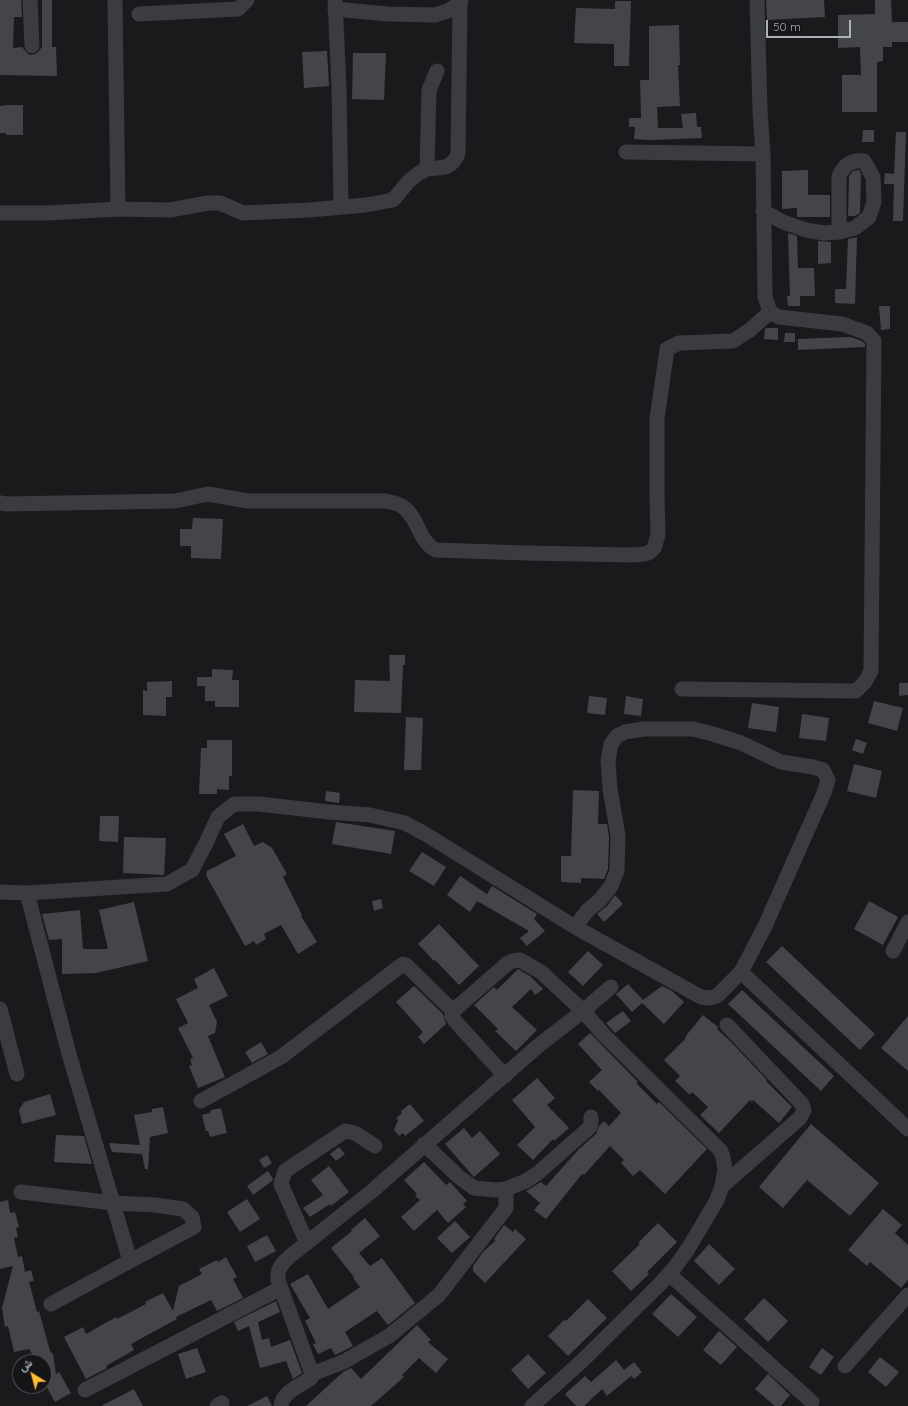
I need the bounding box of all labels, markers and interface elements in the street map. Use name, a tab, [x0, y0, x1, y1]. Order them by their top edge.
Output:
scale bar	[768, 12, 853, 38]
text: 50 m	[773, 19, 801, 34]
north arrow	[12, 1354, 52, 1394]
text: ش	[16, 1356, 35, 1375]

